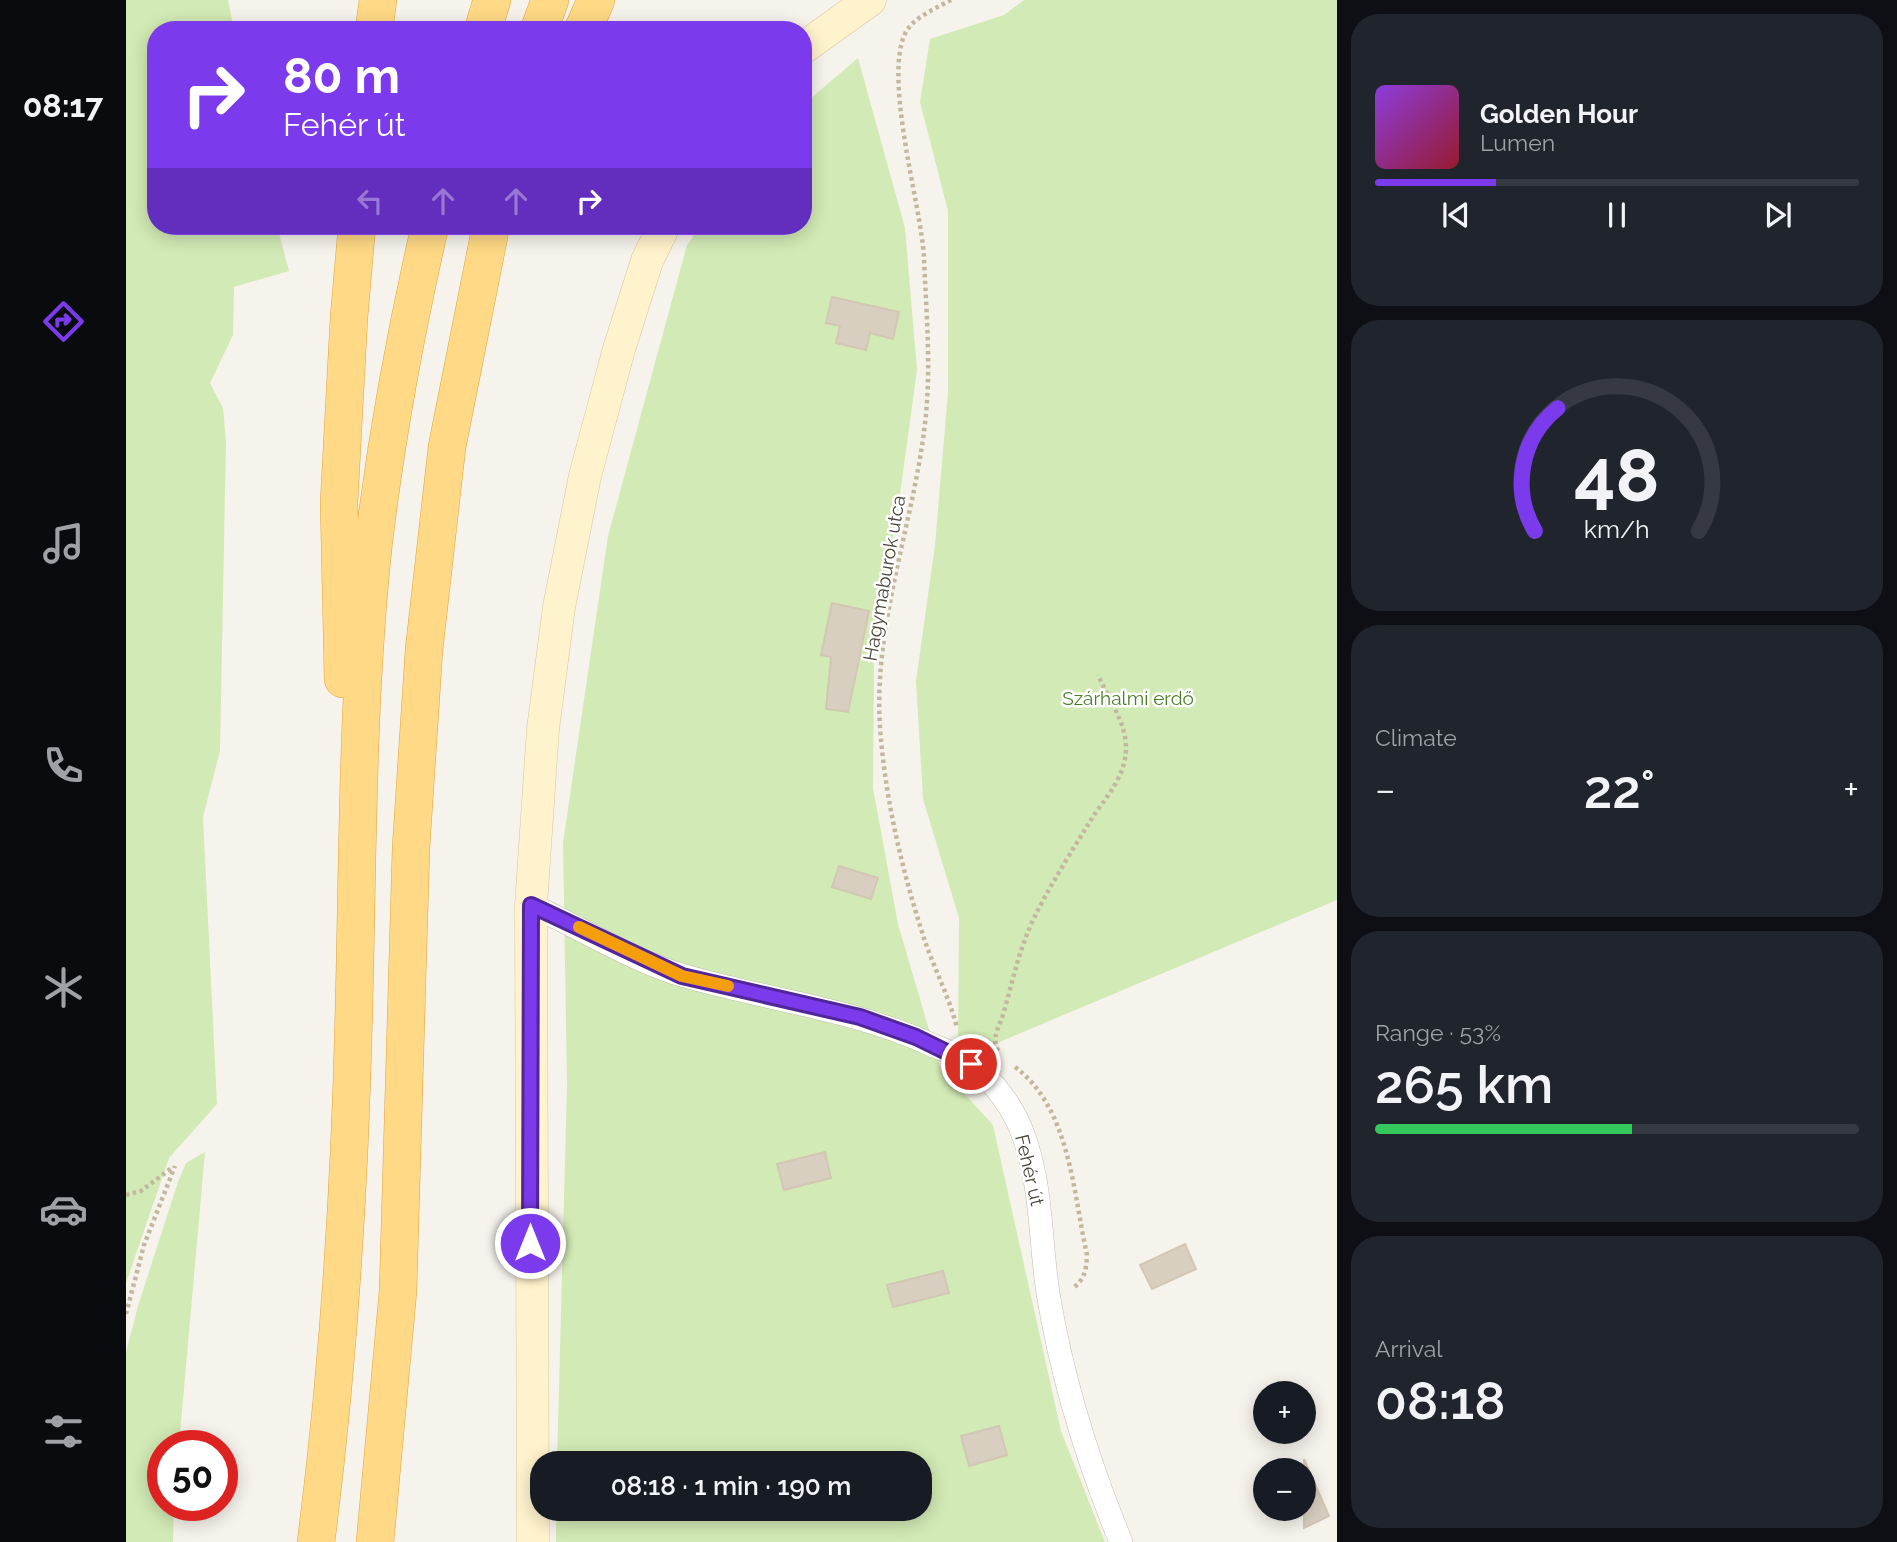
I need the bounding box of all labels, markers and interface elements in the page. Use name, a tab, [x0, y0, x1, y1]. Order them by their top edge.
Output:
text: 80 m	[283, 47, 400, 104]
icon: right	[168, 49, 259, 140]
text: 08:17	[23, 87, 103, 124]
text: Golden Hour	[1480, 99, 1638, 129]
text: Fehér út	[283, 106, 405, 143]
text: Lumen	[1480, 129, 1555, 156]
icon: left	[351, 182, 389, 220]
icon: ahead	[424, 182, 462, 220]
icon: ahead	[497, 182, 535, 220]
icon: right	[570, 182, 608, 220]
icon: previous	[1437, 196, 1475, 234]
icon: pause	[1598, 196, 1636, 234]
icon: next	[1759, 196, 1797, 234]
icon: directions	[39, 297, 88, 346]
text: 48	[1574, 434, 1660, 519]
street label: Hagymaburok utca	[859, 493, 909, 663]
text: km/h	[1584, 514, 1650, 544]
icon: music	[39, 519, 88, 568]
park label: Szárhalmi erdő	[1062, 687, 1194, 709]
text: Climate	[1375, 724, 1457, 751]
icon: phone	[39, 741, 88, 790]
text: 22°	[1584, 759, 1655, 820]
text: −	[1375, 767, 1395, 812]
text: +	[1843, 767, 1859, 812]
icon: climate	[39, 963, 88, 1012]
text: Range · 53%	[1375, 1019, 1501, 1046]
pin	[941, 1034, 1001, 1094]
icon: arrive	[952, 1045, 990, 1083]
text: 265 km	[1375, 1054, 1553, 1115]
street label: Fehér út	[1011, 1132, 1049, 1208]
icon: car	[39, 1185, 88, 1234]
position arrow	[493, 1206, 567, 1280]
text: Arrival	[1375, 1335, 1442, 1362]
text: 08:18	[1375, 1370, 1506, 1431]
map controls	[1253, 1381, 1316, 1521]
button: +	[1253, 1381, 1316, 1444]
icon: filters	[39, 1407, 88, 1456]
speed limit sign: 50	[147, 1430, 238, 1521]
button: −	[1253, 1458, 1316, 1521]
text: 08:18 · 1 min · 190 m	[611, 1471, 851, 1501]

